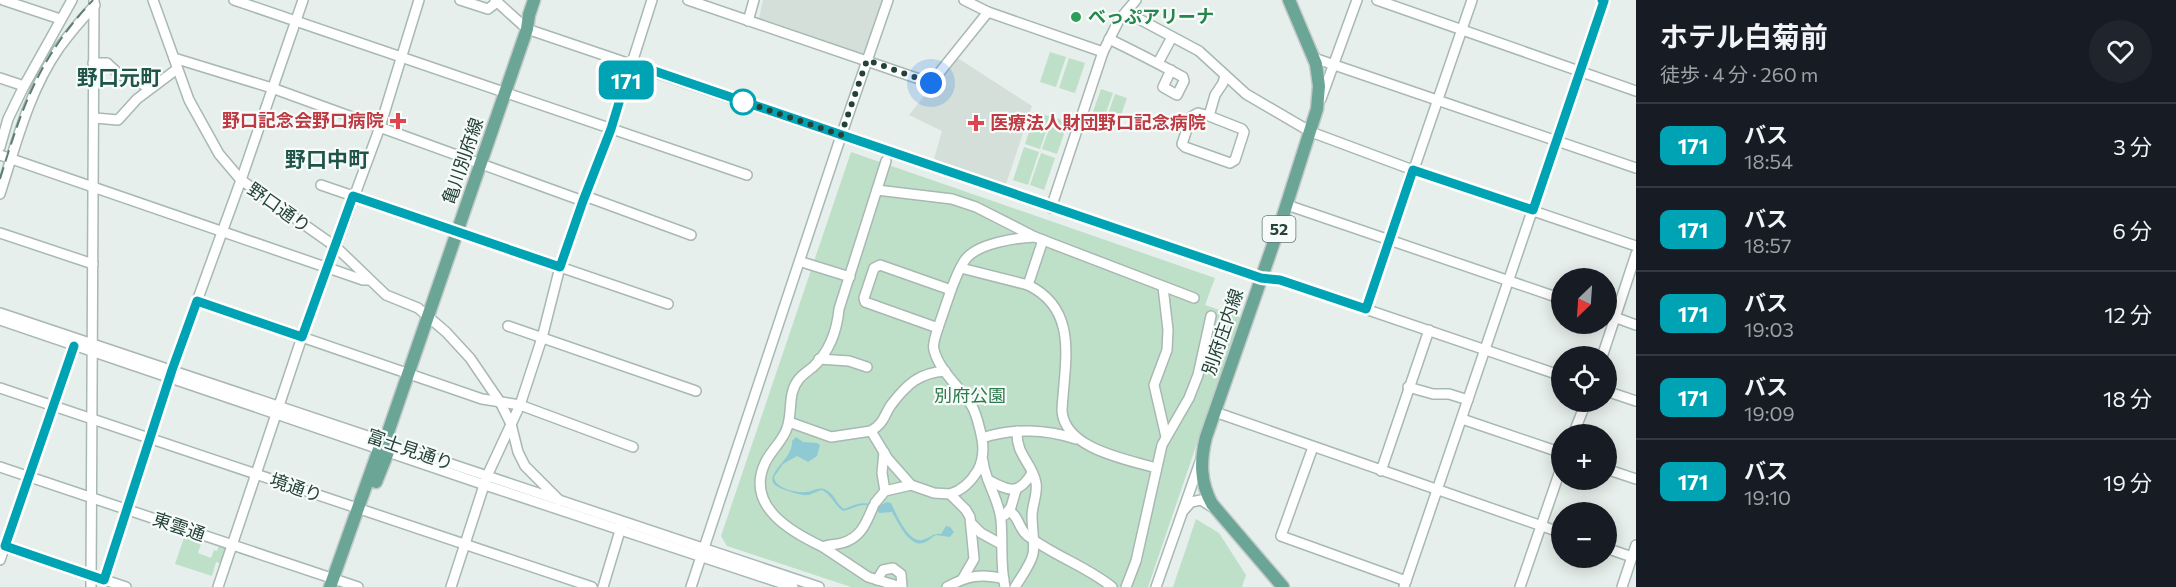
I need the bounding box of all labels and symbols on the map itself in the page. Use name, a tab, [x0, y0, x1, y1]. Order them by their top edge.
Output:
place label: べっぷアリーナ	[1088, 5, 1214, 27]
marker: べっぷアリーナ	[1069, 10, 1083, 24]
line badge: 171	[592, 60, 660, 100]
district label: 野口元町	[77, 64, 161, 89]
your location	[916, 68, 946, 98]
unlabelled marker	[730, 89, 756, 115]
place label: 野口記念会野口病院	[222, 109, 384, 131]
place label: 医療法人財団野口記念病院	[990, 111, 1206, 133]
marker: 野口記念会野口病院	[389, 112, 407, 130]
marker: 医療法人財団野口記念病院	[967, 114, 985, 132]
street label: 亀川別府線	[437, 115, 487, 207]
district label: 野口中町	[285, 146, 369, 171]
street label: 野口通り	[244, 178, 315, 237]
road number: 52	[1262, 216, 1296, 242]
north arrow	[1551, 268, 1617, 334]
street label: 別府庄内線	[1197, 286, 1247, 378]
park label: 別府公園	[934, 384, 1006, 406]
street label: 富士見通り	[364, 424, 456, 474]
street label: 境通り	[267, 468, 325, 506]
street label: 東雲通	[150, 507, 208, 545]

